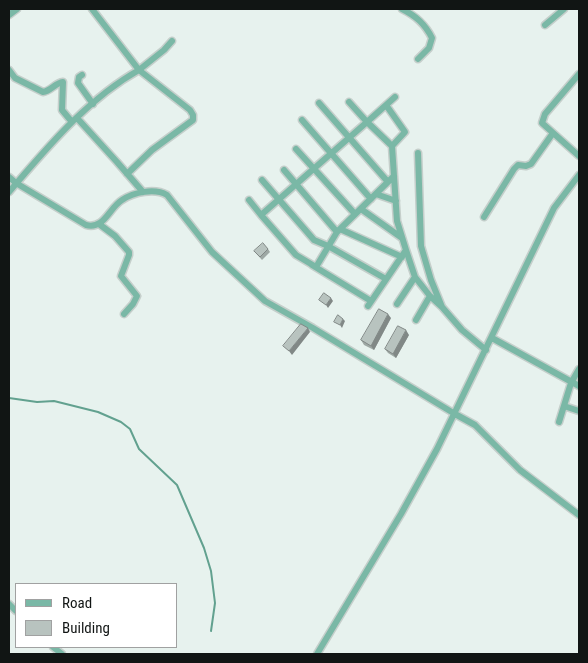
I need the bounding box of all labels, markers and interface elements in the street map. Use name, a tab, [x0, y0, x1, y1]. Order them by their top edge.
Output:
legend	[15, 583, 178, 648]
text: Road	[62, 594, 92, 612]
text: Building	[62, 619, 110, 637]

